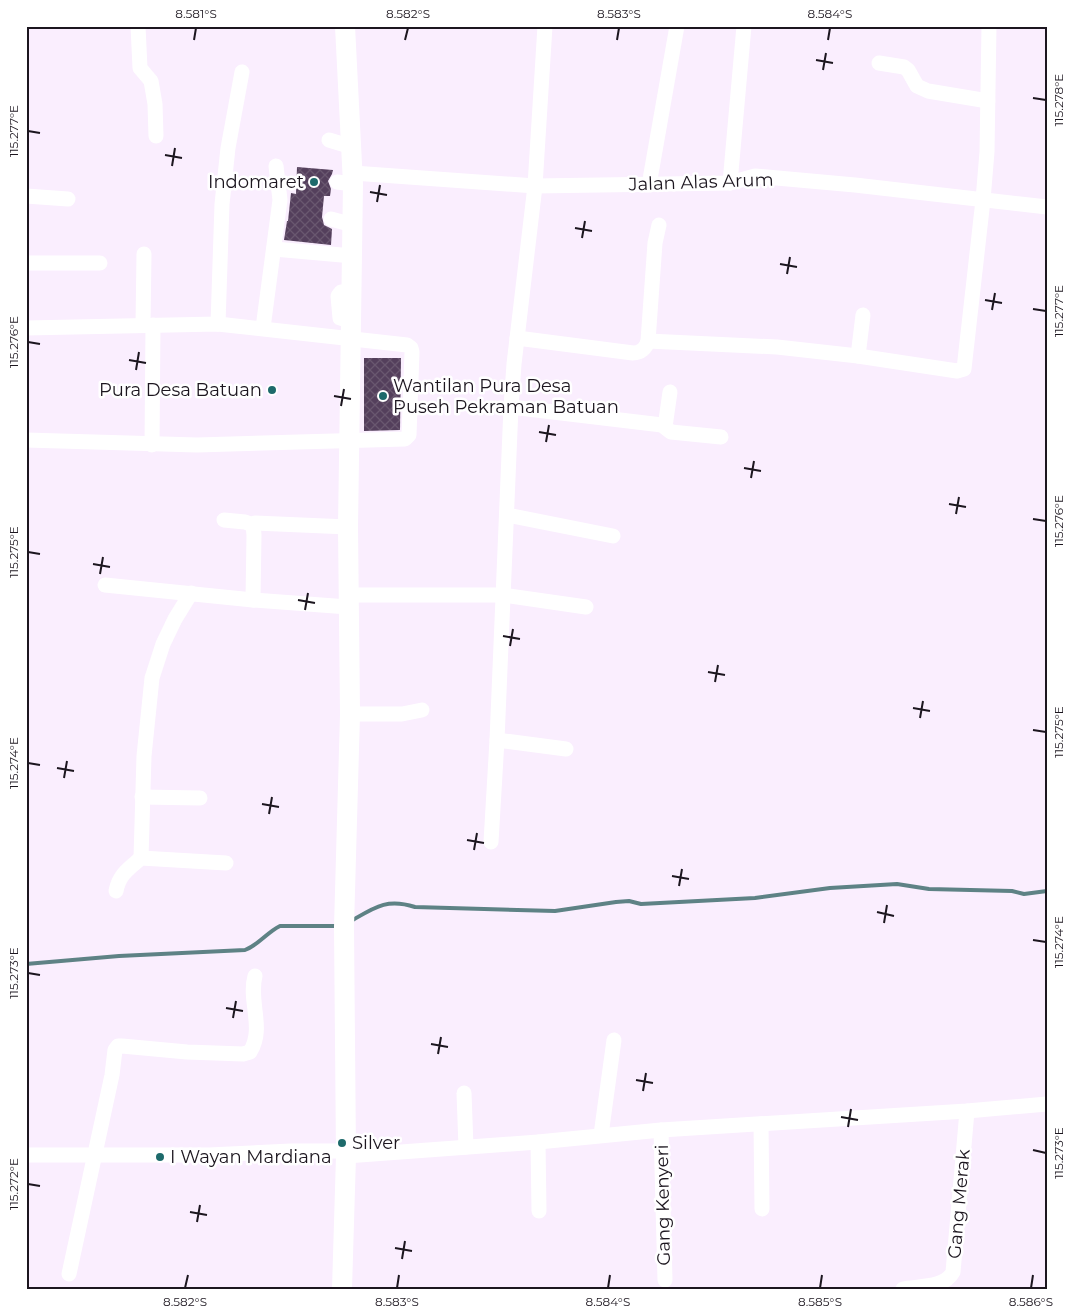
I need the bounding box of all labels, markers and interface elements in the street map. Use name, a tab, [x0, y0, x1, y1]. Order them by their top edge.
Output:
text: 8.581°S	[175, 6, 217, 21]
text: 8.582°S	[386, 6, 430, 21]
text: 8.583°S	[597, 6, 641, 21]
text: 8.584°S	[808, 6, 853, 21]
text: 115.278°E	[1051, 74, 1066, 126]
text: 115.277°E	[6, 105, 21, 157]
street label: Jalan Alas Arum	[627, 168, 774, 196]
place label: Indomaret	[208, 171, 304, 193]
marker: Indomaret	[308, 176, 320, 188]
text: 115.277°E	[1051, 285, 1066, 337]
text: 115.276°E	[6, 316, 21, 368]
place label: Wantilan Pura Desa Puseh Pekraman Batuan	[393, 375, 619, 418]
place label: Pura Desa Batuan	[99, 379, 262, 401]
marker: Pura Desa Batuan	[266, 384, 278, 396]
marker: Wantilan Pura Desa Puseh Pekraman Batuan	[377, 390, 389, 402]
text: 115.276°E	[1051, 495, 1066, 547]
text: 115.275°E	[6, 526, 21, 578]
text: 115.275°E	[1051, 706, 1066, 758]
text: 115.274°E	[6, 737, 21, 789]
text: 115.274°E	[1051, 916, 1066, 968]
text: 115.273°E	[6, 947, 21, 999]
text: 115.273°E	[1051, 1127, 1066, 1179]
place label: Silver	[352, 1132, 400, 1154]
marker: Silver	[336, 1137, 348, 1149]
street label: Gang Kenyeri	[651, 1144, 675, 1266]
place label: I Wayan Mardiana	[170, 1146, 332, 1168]
street label: Gang Merak	[943, 1148, 975, 1260]
marker: I Wayan Mardiana	[154, 1151, 166, 1163]
text: 115.272°E	[6, 1158, 21, 1210]
text: 8.582°S	[163, 1294, 207, 1309]
text: 8.583°S	[375, 1294, 419, 1309]
text: 8.584°S	[586, 1294, 631, 1309]
text: 8.585°S	[798, 1294, 842, 1309]
text: 8.586°S	[1009, 1294, 1053, 1309]

